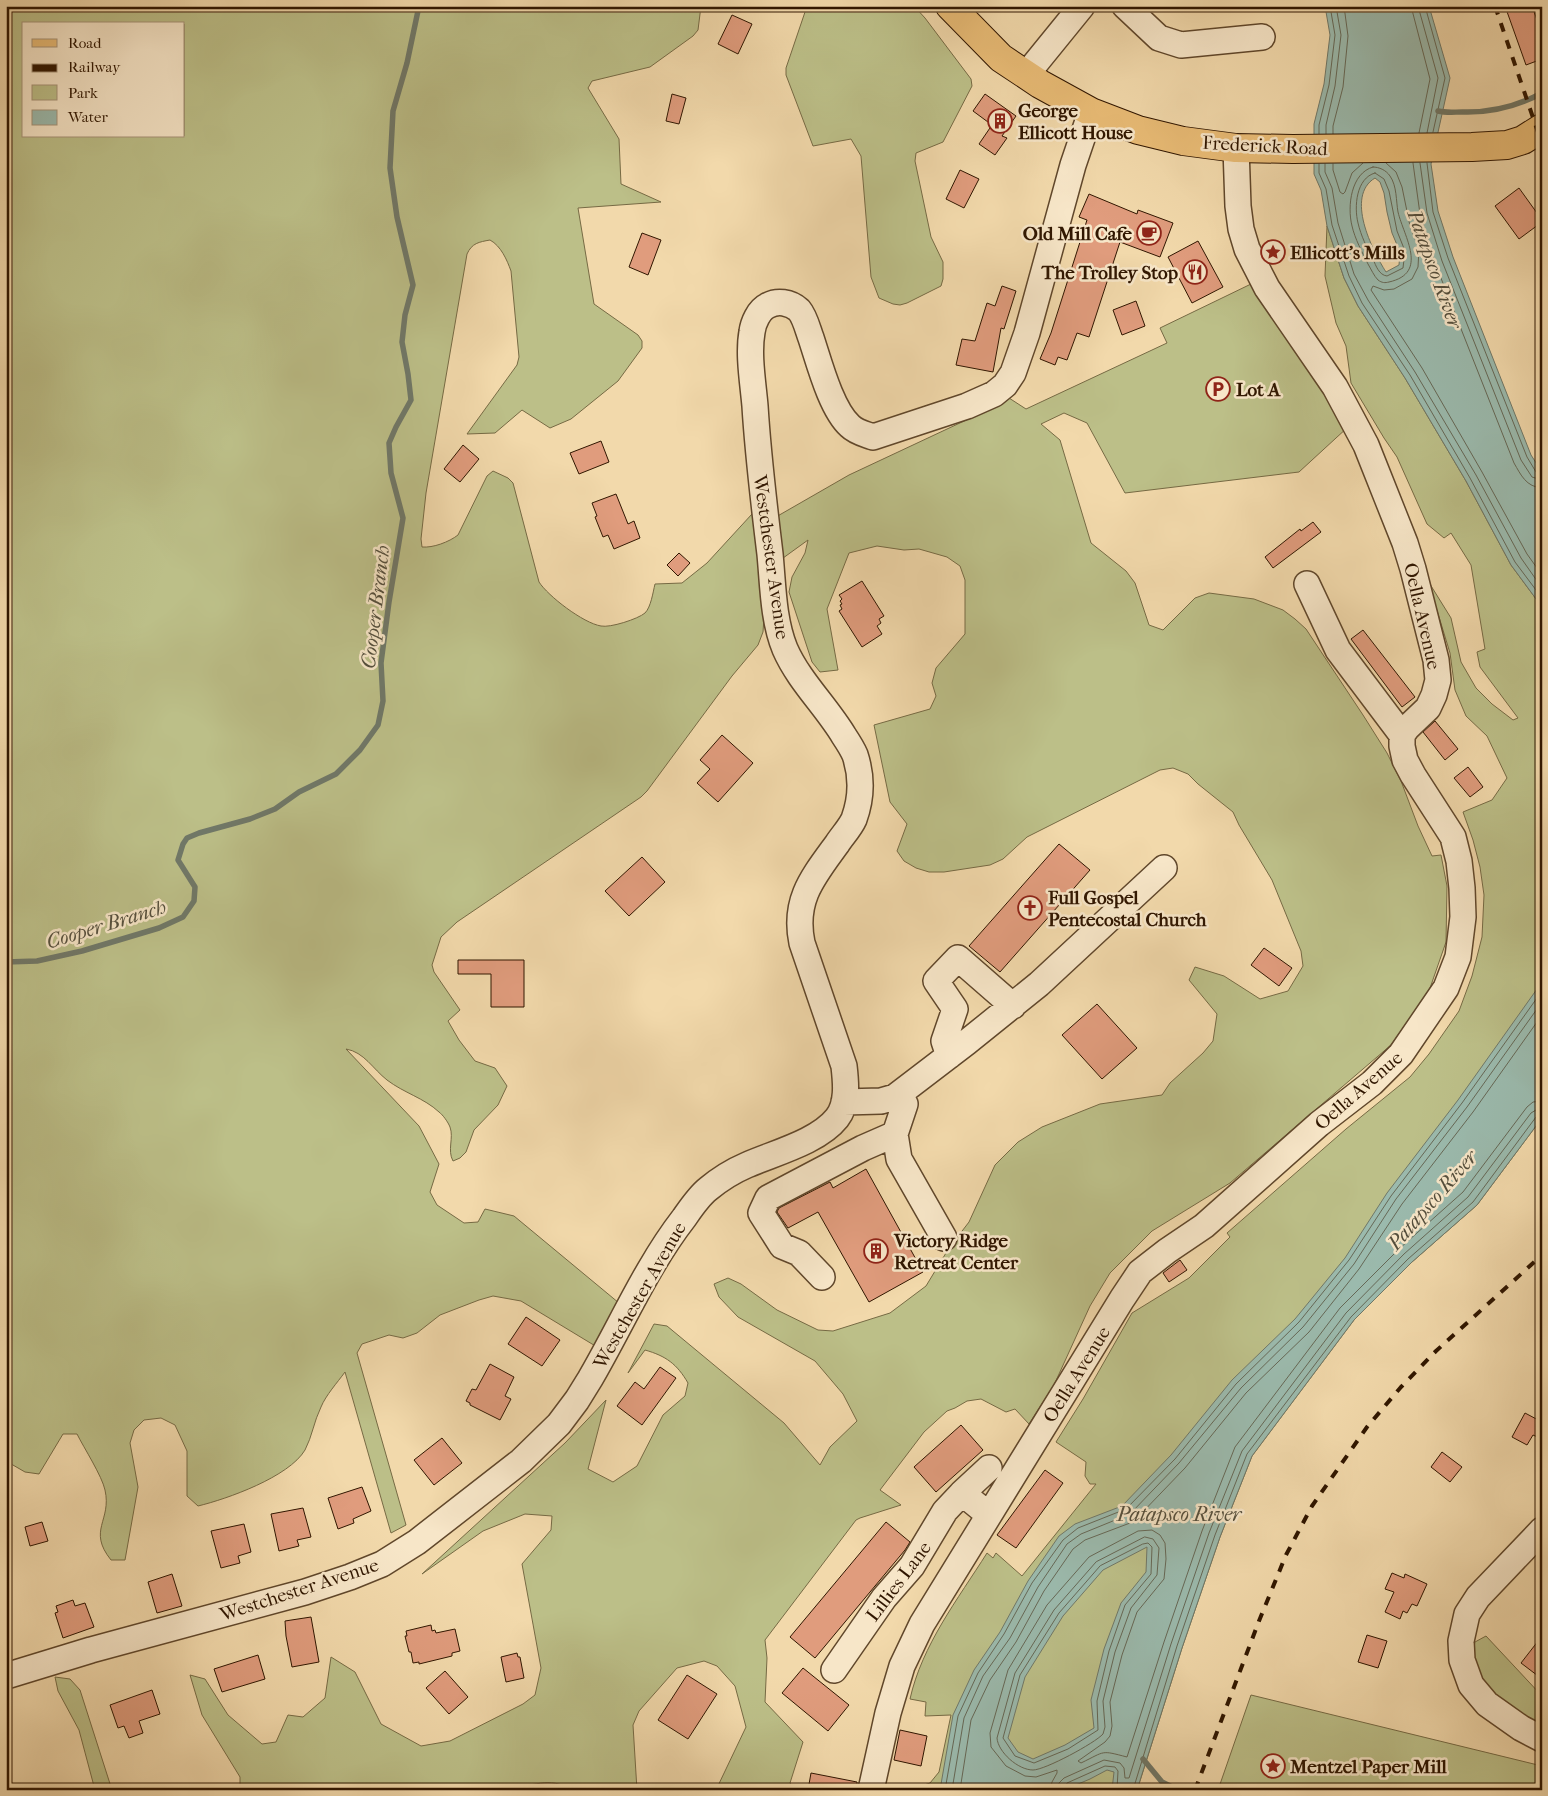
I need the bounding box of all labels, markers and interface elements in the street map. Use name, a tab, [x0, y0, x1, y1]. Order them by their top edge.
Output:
legend	[22, 22, 185, 138]
text: Road	[68, 34, 102, 52]
text: Railway	[68, 58, 121, 76]
text: Park	[68, 84, 98, 102]
place label: George Ellicott House	[1018, 100, 1133, 144]
text: Water	[67, 108, 108, 126]
building icon: George Ellicott House	[987, 108, 1013, 134]
street label: Frederick Road	[1202, 132, 1329, 160]
water label: Patapsco River	[1402, 206, 1467, 334]
cafe icon: Old Mill Cafe	[1136, 220, 1162, 246]
place label: Old Mill Cafe	[1023, 223, 1133, 245]
place icon: Ellicott's Mills	[1260, 239, 1286, 265]
place label: Ellicott's Mills	[1290, 242, 1405, 264]
restaurant icon: The Trolley Stop	[1182, 259, 1208, 285]
place label: The Trolley Stop	[1041, 262, 1178, 284]
parking icon: Lot A	[1205, 376, 1231, 402]
place label: Lot A	[1236, 379, 1281, 401]
street label: Westchester Avenue	[748, 473, 793, 641]
water label: Cooper Branch	[357, 544, 394, 670]
street label: Oella Avenue	[1399, 561, 1445, 672]
place label: Full Gospel Pentecostal Church	[1047, 887, 1207, 931]
water label: Cooper Branch	[44, 895, 169, 954]
church icon: Full Gospel Pentecostal Church	[1017, 895, 1043, 921]
street label: Oella Avenue	[1310, 1047, 1407, 1135]
water label: Patapsco River	[1382, 1144, 1483, 1256]
street label: Westchester Avenue	[588, 1218, 691, 1374]
place label: Victory Ridge Retreat Center	[893, 1230, 1019, 1274]
building icon: Victory Ridge Retreat Center	[863, 1238, 889, 1264]
street label: Oella Avenue	[1039, 1322, 1115, 1427]
water label: Patapsco River	[1116, 1503, 1243, 1526]
street label: Lillies Lane	[862, 1537, 936, 1626]
street label: Westchester Avenue	[216, 1554, 381, 1626]
place icon: Mentzel Paper Mill	[1260, 1753, 1286, 1779]
place label: Mentzel Paper Mill	[1289, 1756, 1447, 1778]

